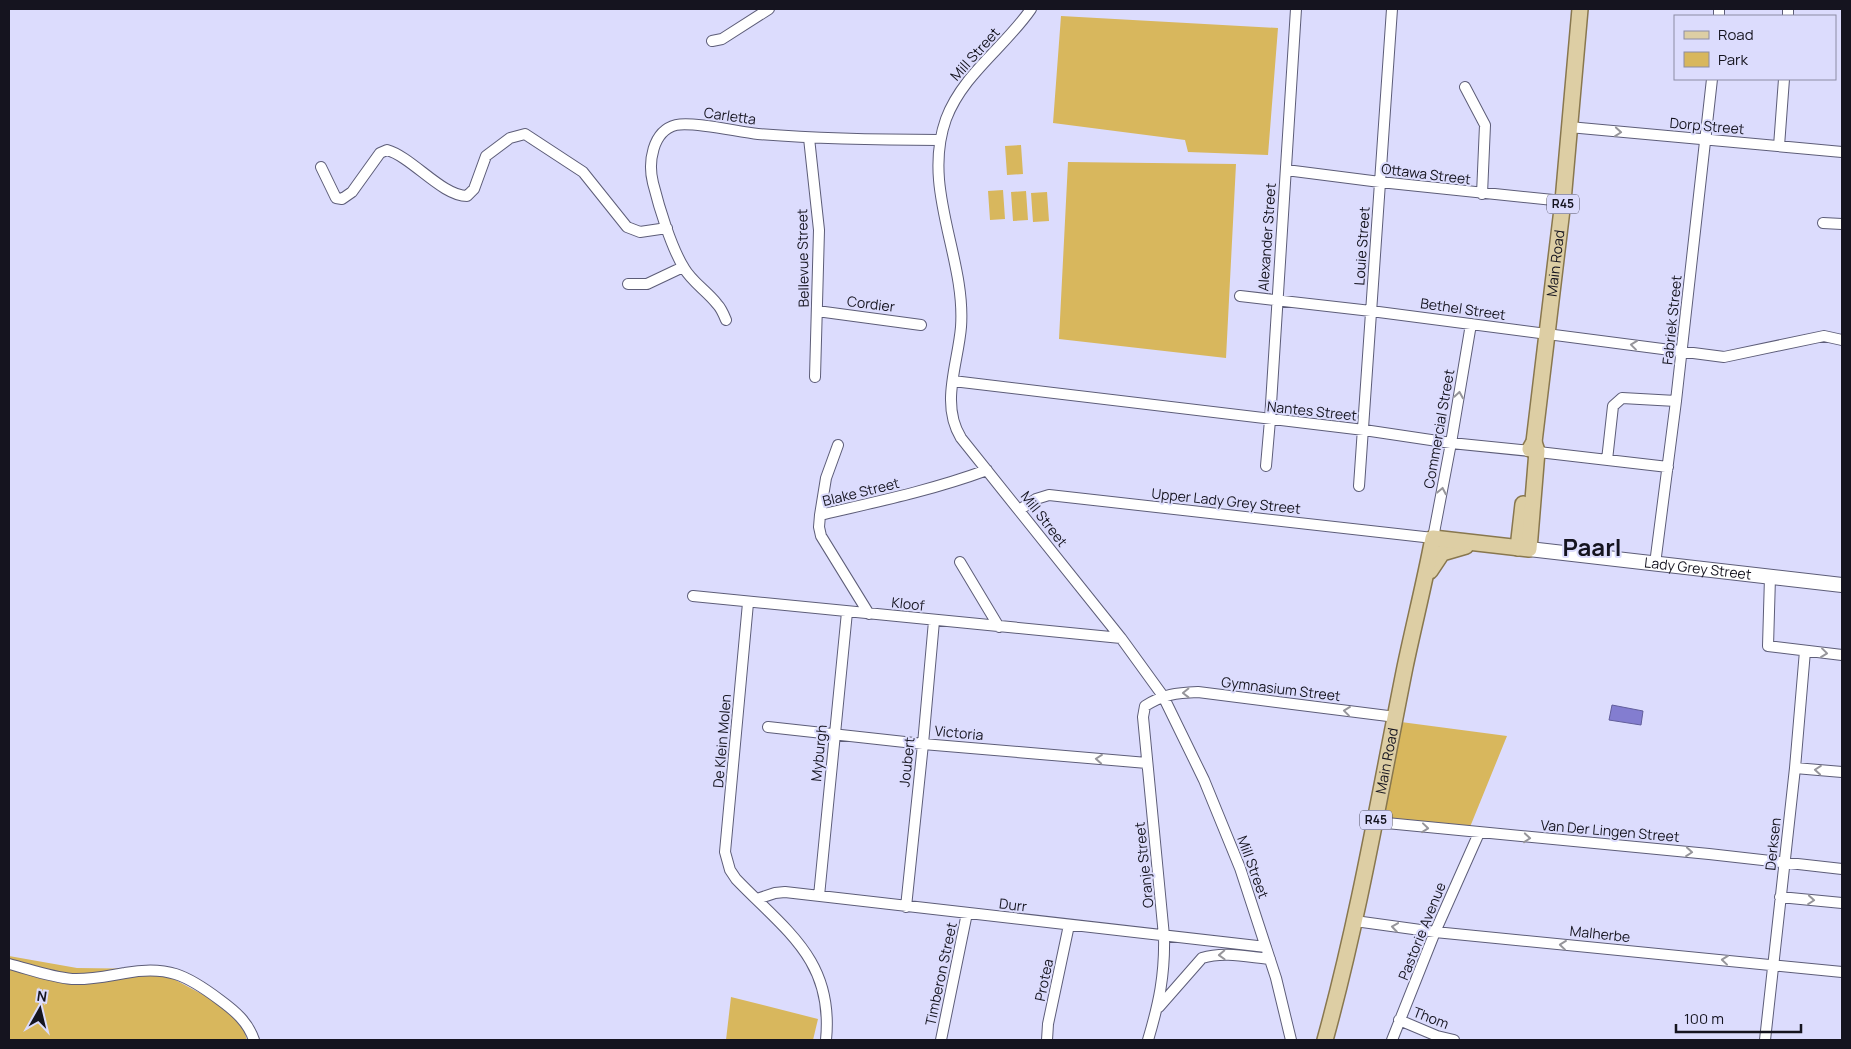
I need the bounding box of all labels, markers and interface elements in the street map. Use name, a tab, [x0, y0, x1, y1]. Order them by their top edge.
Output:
legend	[1674, 15, 1836, 80]
street label: Mill Street	[946, 23, 1004, 84]
text: Road	[1718, 24, 1754, 45]
text: Park	[1718, 49, 1748, 70]
street label: Carletta	[703, 102, 757, 129]
street label: Dorp Street	[1669, 113, 1746, 138]
one-way arrow	[1614, 126, 1622, 137]
street label: Ottawa Street	[1380, 159, 1472, 188]
street label: Alexander Street	[1253, 182, 1280, 292]
road number: R45	[1547, 194, 1579, 213]
street label: Louie Street	[1349, 205, 1374, 286]
street label: Bellevue Street	[792, 208, 813, 308]
street label: Main Road	[1542, 229, 1568, 298]
street label: Fabriek Street	[1657, 274, 1686, 366]
street label: Cordier	[846, 291, 896, 316]
street label: Bethel Street	[1419, 293, 1507, 324]
one-way arrow	[1629, 340, 1637, 351]
street label: Commercial Street	[1419, 367, 1458, 490]
one-way arrow	[1453, 391, 1464, 399]
street label: Nantes Street	[1266, 396, 1358, 425]
street label: Blake Street	[820, 473, 902, 510]
street label: Upper Lady Grey Street	[1150, 483, 1302, 518]
one-way arrow	[1437, 486, 1447, 495]
street label: Mill Street	[1017, 487, 1072, 551]
district label: Paarl	[1563, 530, 1621, 563]
street label: Lady Grey Street	[1643, 552, 1753, 584]
street label: Kloof	[891, 592, 926, 615]
one-way arrow	[1820, 647, 1828, 658]
street label: Gymnasium Street	[1220, 672, 1342, 705]
one-way arrow	[1182, 687, 1190, 698]
street label: De Klein Molen	[708, 693, 735, 789]
one-way arrow	[1343, 706, 1352, 716]
street label: Victoria	[934, 721, 984, 744]
street label: Myburgh	[806, 724, 831, 782]
street label: Main Road	[1371, 726, 1402, 796]
street label: Joubert	[894, 736, 919, 788]
one-way arrow	[1094, 754, 1102, 765]
one-way arrow	[1814, 765, 1822, 776]
road number: R45	[1360, 810, 1392, 830]
street label: Van Der Lingen Street	[1540, 815, 1681, 846]
street label: Derksen	[1760, 817, 1785, 871]
street label: Oranje Street	[1129, 821, 1157, 909]
one-way arrow	[1421, 822, 1429, 833]
one-way arrow	[1524, 832, 1532, 843]
street label: Mill Street	[1233, 833, 1274, 901]
one-way arrow	[1686, 847, 1694, 858]
street label: Pastorie Avenue	[1393, 879, 1450, 983]
street label: Durr	[998, 893, 1028, 916]
one-way arrow	[1808, 894, 1816, 905]
street label: Timberon Street	[920, 920, 961, 1027]
street label: Malherbe	[1569, 921, 1631, 946]
one-way arrow	[1391, 922, 1399, 933]
one-way arrow	[1559, 939, 1567, 950]
one-way arrow	[1217, 950, 1225, 960]
one-way arrow	[1721, 955, 1729, 966]
street label: Protea	[1030, 957, 1057, 1003]
north arrow	[15, 984, 65, 1034]
text: N	[36, 986, 48, 1006]
street label: Thom	[1411, 1002, 1452, 1033]
scale bar	[1676, 1002, 1801, 1034]
text: 100 m	[1684, 1008, 1724, 1029]

